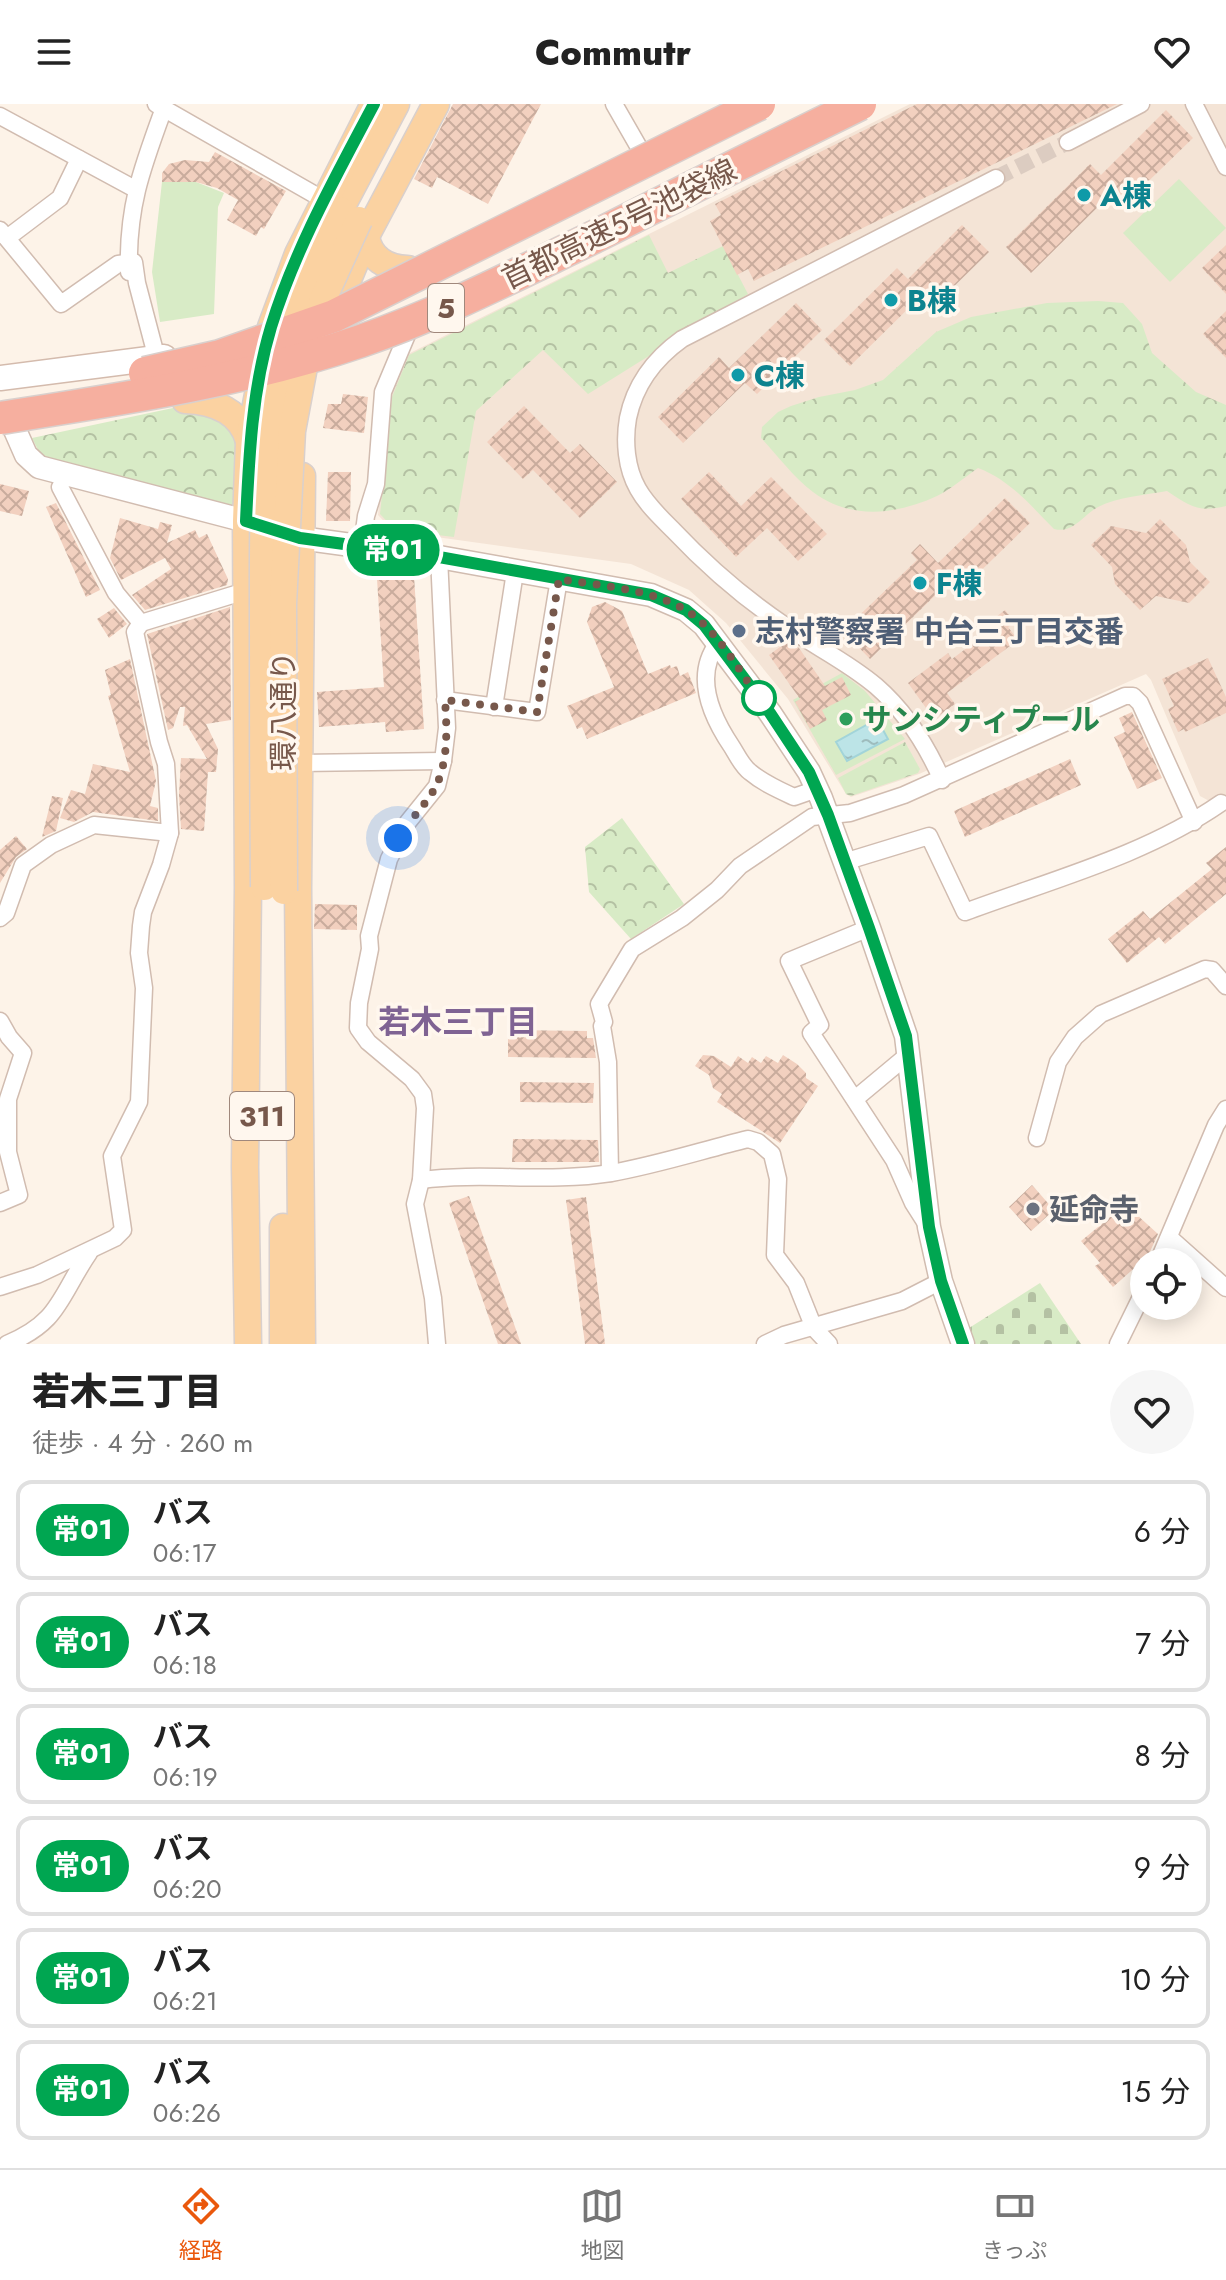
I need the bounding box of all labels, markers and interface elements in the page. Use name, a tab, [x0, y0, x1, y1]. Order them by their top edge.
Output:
text: Commutr	[535, 26, 691, 78]
icon: menu	[32, 30, 76, 74]
icon: heart	[1150, 30, 1194, 74]
street label: 首都高速5号池袋線	[494, 148, 744, 300]
place label: A棟	[1099, 174, 1152, 217]
marker: A棟	[1075, 186, 1093, 204]
place label: B棟	[907, 279, 957, 322]
road number: 5	[428, 284, 464, 332]
marker: B棟	[882, 291, 900, 309]
place label: C棟	[754, 354, 805, 397]
marker: C棟	[729, 366, 747, 384]
line badge: 常01	[347, 524, 439, 576]
text: 常01	[363, 529, 423, 570]
place label: F棟	[936, 562, 983, 605]
marker: F棟	[911, 574, 929, 592]
place label: 志村警察署 中台三丁目交番	[755, 610, 1124, 653]
marker: 志村警察署 中台三丁目交番	[730, 622, 748, 640]
street label: 環八通り	[262, 651, 305, 771]
unlabelled marker	[742, 681, 776, 715]
place label: サンシティプール	[862, 698, 1100, 741]
marker: サンシティプール	[837, 710, 855, 728]
your location	[378, 818, 418, 858]
district label: 若木三丁目	[378, 999, 538, 1045]
road number: 311	[230, 1092, 294, 1140]
place label: 延命寺	[1049, 1188, 1139, 1231]
marker: 延命寺	[1024, 1200, 1042, 1218]
map controls	[1130, 1248, 1202, 1320]
button: locate	[1130, 1248, 1202, 1320]
text: 若木三丁目	[32, 1364, 222, 1419]
button: heart	[1110, 1370, 1194, 1454]
text: 徒歩 · 4 分 · 260 m	[32, 1424, 253, 1462]
text: バス	[153, 1491, 213, 1534]
text: 常01	[52, 1509, 113, 1550]
text: 6 分	[1134, 1510, 1190, 1553]
text: 06:17	[153, 1534, 217, 1572]
text: バス	[153, 1603, 213, 1646]
text: 常01	[52, 1621, 113, 1662]
text: 7 分	[1135, 1622, 1190, 1665]
text: 06:18	[153, 1646, 217, 1684]
text: バス	[153, 1715, 213, 1758]
text: 常01	[52, 1733, 113, 1774]
text: 8 分	[1135, 1734, 1190, 1777]
text: 06:19	[153, 1758, 218, 1796]
text: バス	[153, 1827, 213, 1870]
text: 常01	[52, 1845, 113, 1886]
text: 9 分	[1134, 1846, 1190, 1889]
text: 06:20	[153, 1870, 222, 1908]
text: バス	[153, 1939, 213, 1982]
text: 常01	[52, 1957, 113, 1998]
text: 10 分	[1120, 1958, 1190, 2001]
text: 06:21	[153, 1982, 218, 2020]
text: バス	[153, 2051, 213, 2094]
text: 常01	[52, 2069, 113, 2110]
text: 15 分	[1121, 2070, 1190, 2113]
text: 06:26	[153, 2094, 221, 2132]
tab: 経路	[179, 2184, 223, 2266]
tab: 地図	[580, 2184, 624, 2266]
tab: きっぷ	[982, 2184, 1047, 2266]

